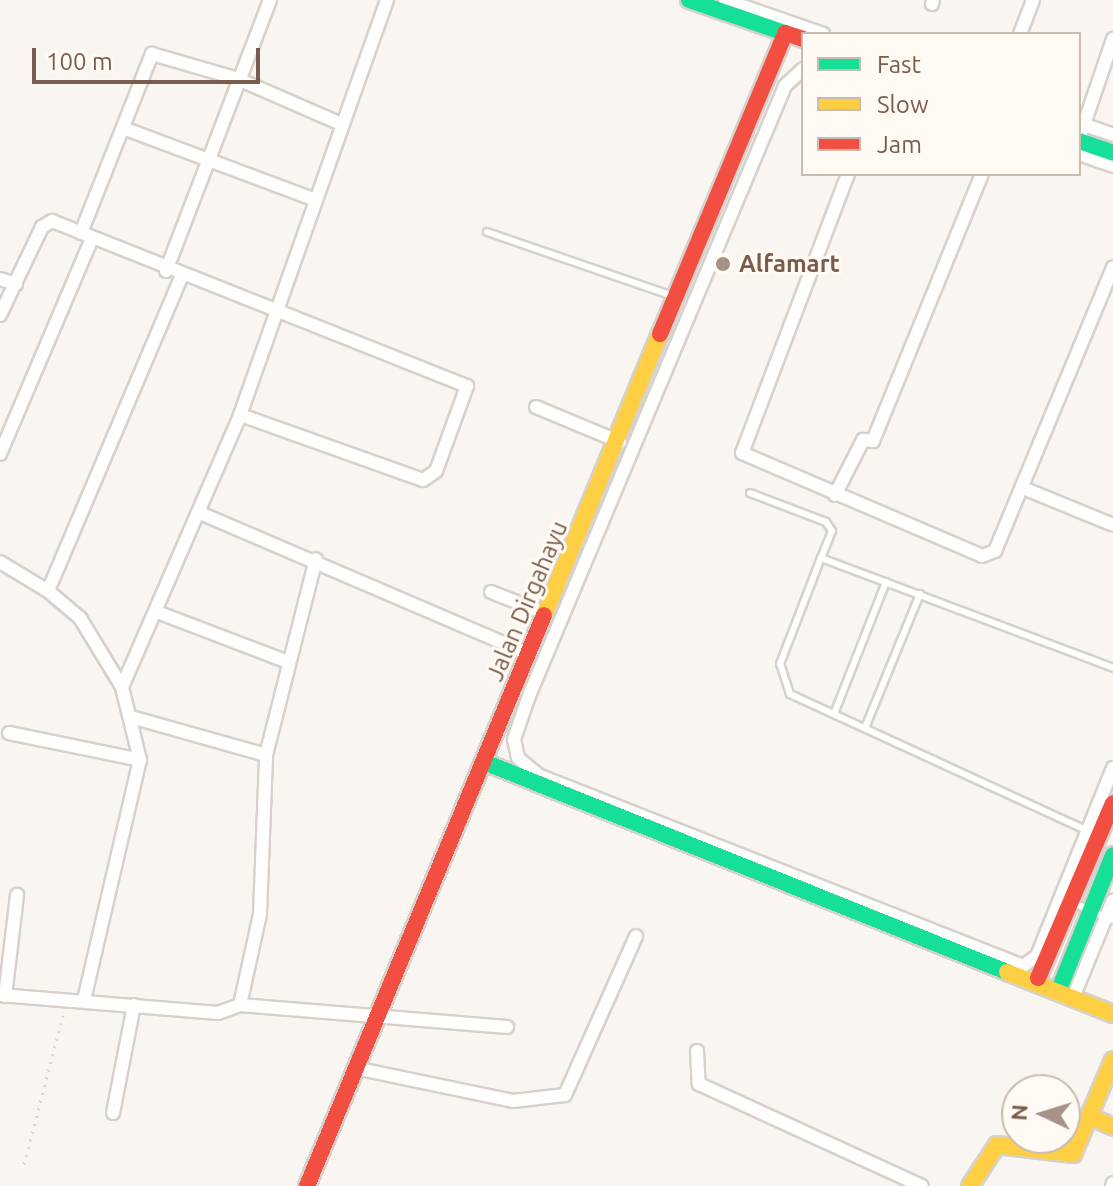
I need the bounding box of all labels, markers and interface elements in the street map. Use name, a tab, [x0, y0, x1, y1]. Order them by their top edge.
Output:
scale bar	[36, 32, 264, 82]
legend	[801, 32, 1081, 176]
text: 100 m	[46, 48, 113, 75]
text: Fast	[877, 51, 921, 78]
text: Slow	[877, 91, 929, 118]
text: Jam	[877, 131, 922, 158]
place label: Alfamart	[739, 250, 840, 278]
marker: Alfamart	[714, 255, 732, 273]
street label: Jalan Dirgahayu	[480, 517, 574, 685]
north arrow	[1001, 1074, 1081, 1154]
text: N	[1006, 1103, 1032, 1122]

